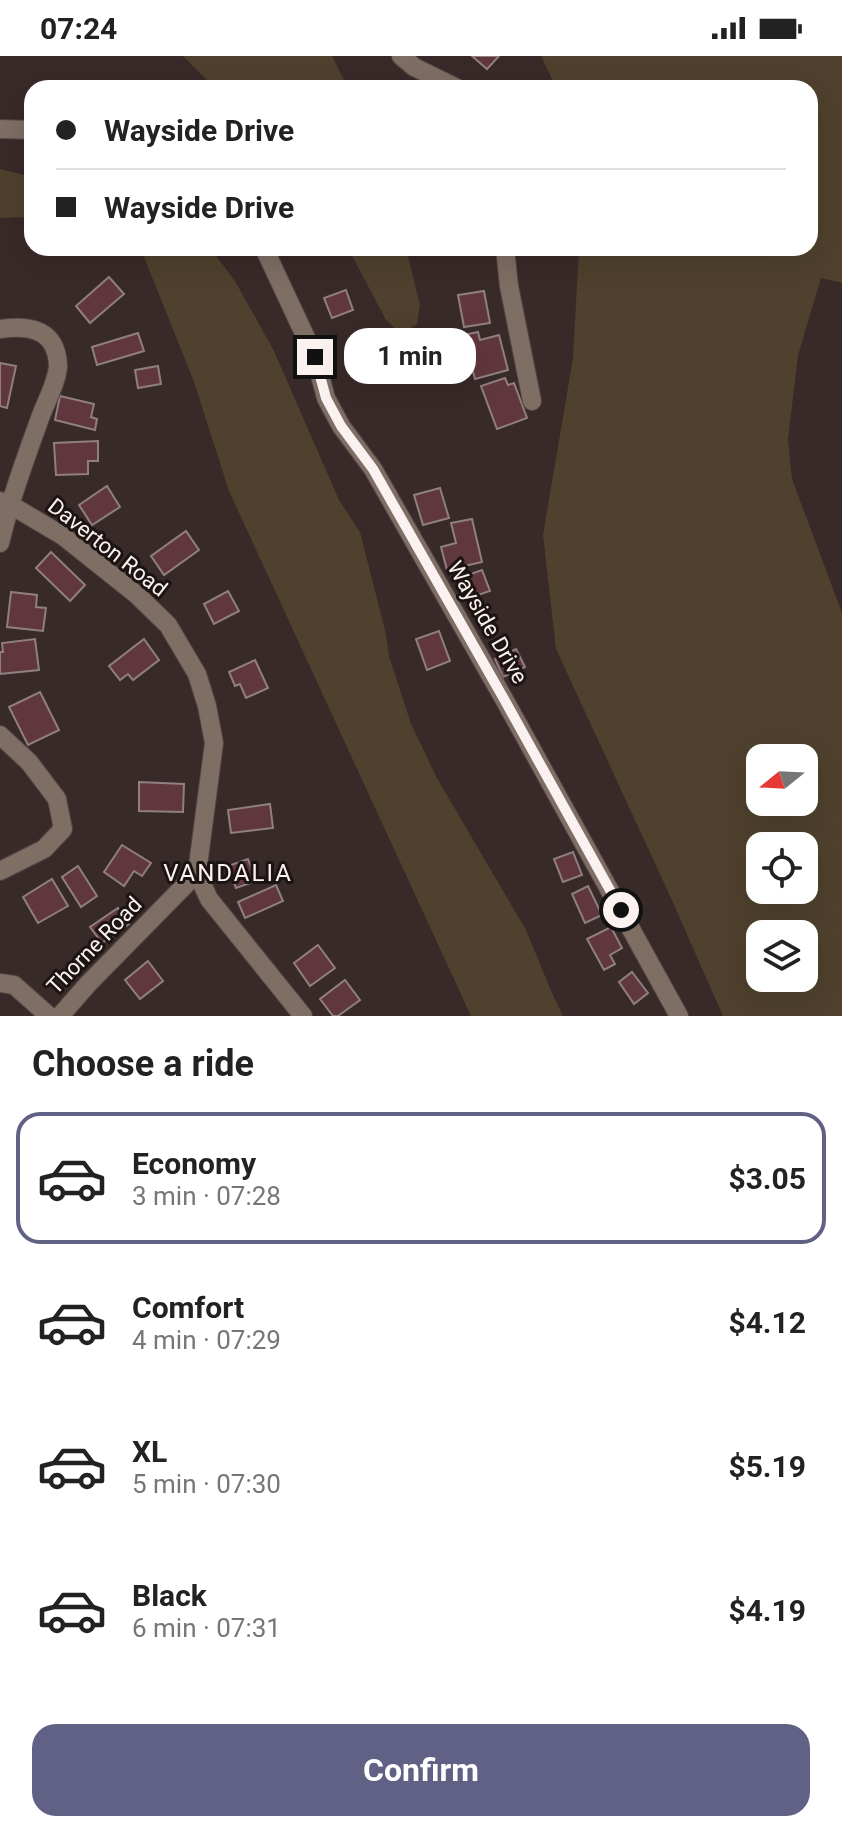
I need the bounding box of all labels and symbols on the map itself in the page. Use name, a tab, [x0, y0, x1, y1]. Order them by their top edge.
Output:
callout: 1 min	[343, 329, 475, 385]
route end	[297, 339, 333, 375]
street label: Daverton Road	[43, 493, 172, 602]
street label: Wayside Drive	[442, 557, 533, 688]
north arrow	[746, 744, 818, 816]
district label: VANDALIA	[163, 859, 293, 887]
street label: Thorne Road	[42, 892, 147, 999]
route start	[603, 892, 639, 928]

